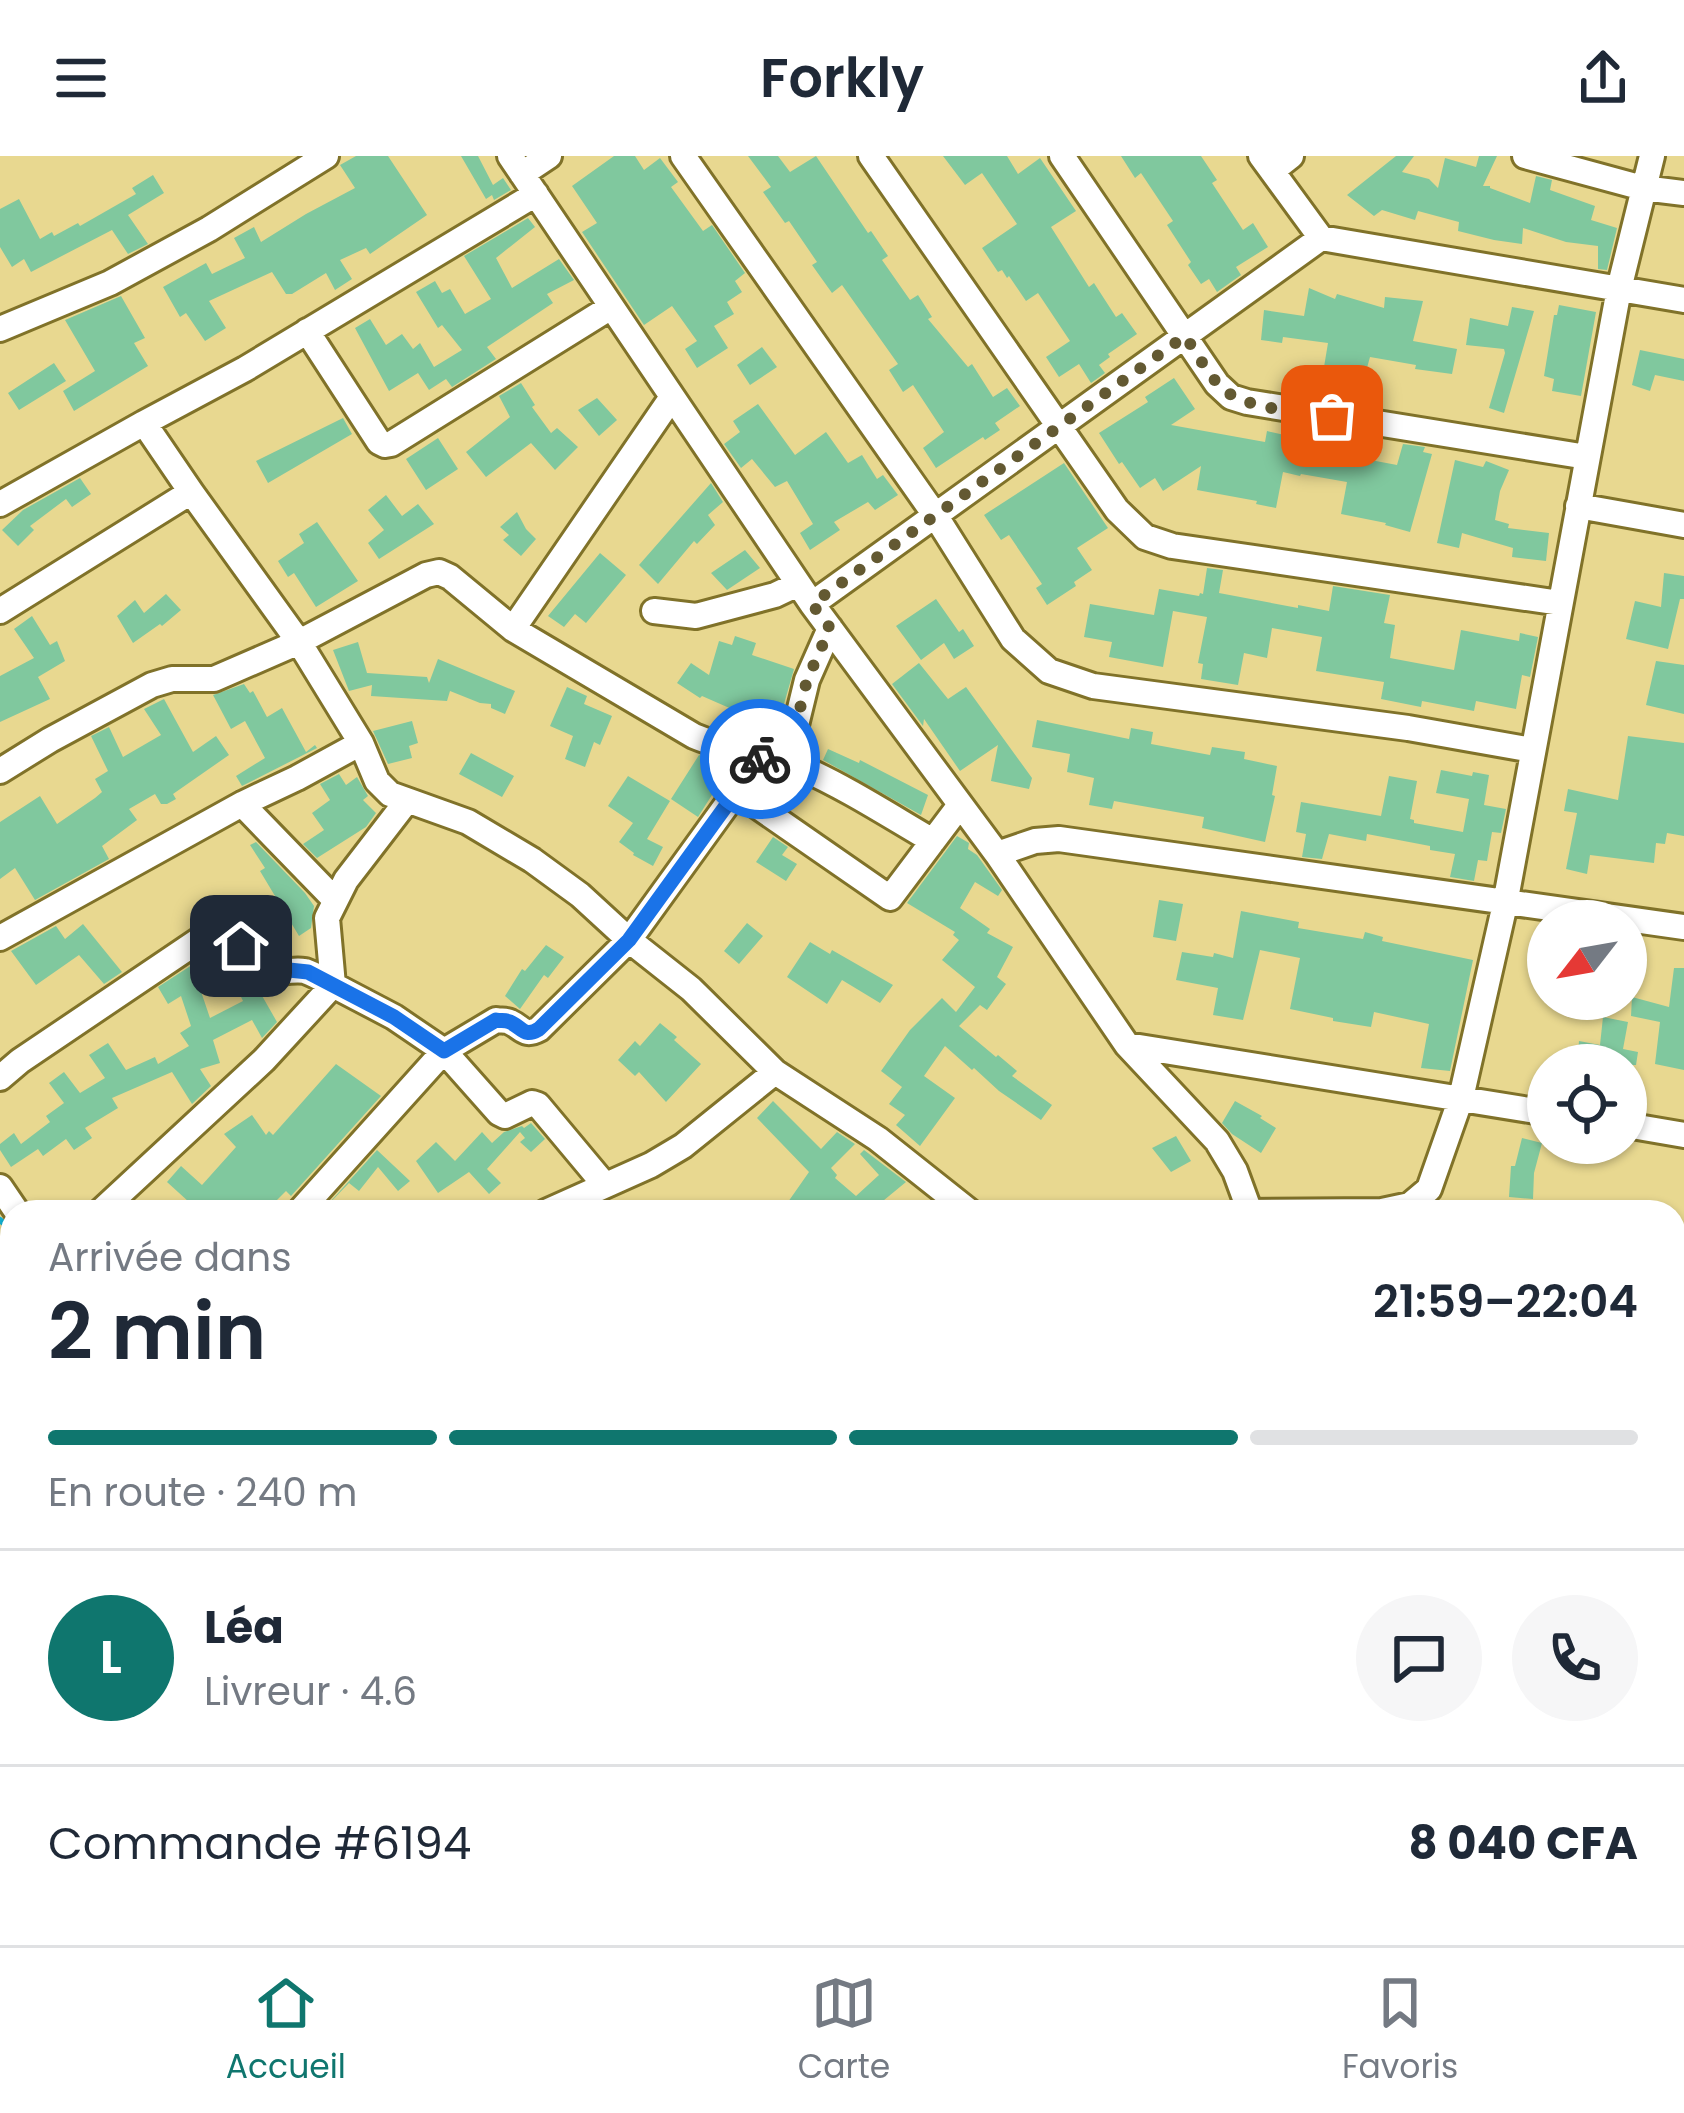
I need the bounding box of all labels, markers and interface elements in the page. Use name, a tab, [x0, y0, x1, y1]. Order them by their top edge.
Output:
text: Forkly	[760, 40, 924, 116]
icon: menu	[48, 45, 114, 111]
icon: share	[1570, 45, 1636, 111]
pin	[1281, 365, 1383, 467]
icon: bag	[1299, 383, 1365, 449]
courier	[700, 699, 820, 819]
icon: bike	[727, 726, 793, 792]
pin	[190, 895, 292, 997]
north arrow	[1527, 900, 1647, 1020]
map controls	[1527, 900, 1647, 1164]
icon: home	[208, 913, 274, 979]
button: locate	[1527, 1044, 1647, 1164]
text: Arrivée dans	[48, 1230, 292, 1285]
text: 21:59–22:04	[1373, 1270, 1638, 1333]
text: 2 min	[48, 1277, 266, 1386]
text: En route · 240 m	[48, 1465, 357, 1520]
button: chat	[1356, 1595, 1482, 1721]
button: phone	[1512, 1595, 1638, 1721]
text: Léa	[204, 1596, 284, 1659]
text: L	[100, 1626, 122, 1689]
text: Livreur · 4.6	[204, 1664, 417, 1719]
text: Commande #6194	[48, 1812, 471, 1875]
text: 8 040 CFA	[1409, 1812, 1638, 1875]
tab: Accueil	[226, 1970, 346, 2092]
tab: Carte	[798, 1970, 890, 2092]
tab: Favoris	[1342, 1970, 1458, 2092]

